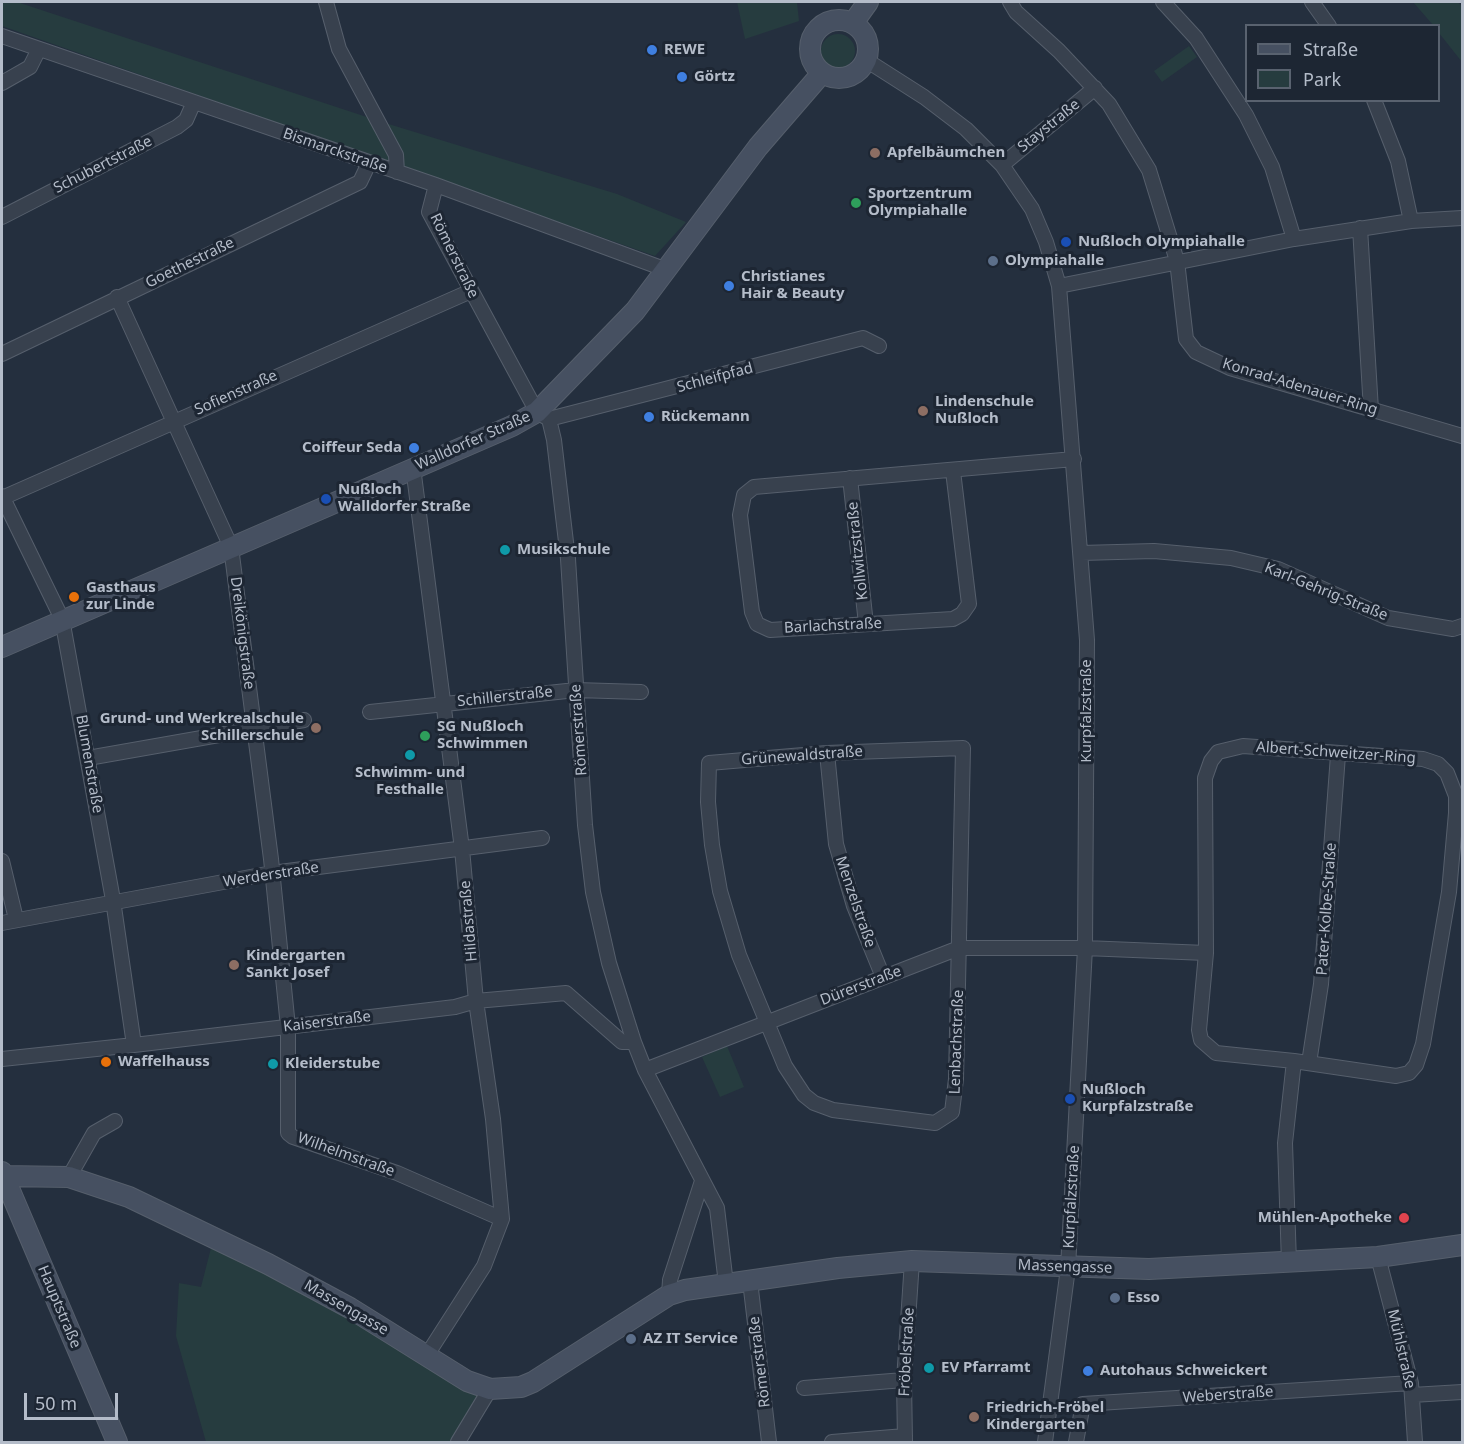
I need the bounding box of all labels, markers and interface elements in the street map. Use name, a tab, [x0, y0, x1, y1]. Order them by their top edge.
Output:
legend	[1245, 24, 1440, 102]
text: Straße	[1303, 37, 1358, 61]
place label: REWE	[664, 41, 705, 59]
marker: REWE	[645, 43, 659, 57]
text: Park	[1303, 67, 1341, 91]
place label: Görtz	[694, 68, 735, 86]
marker: Görtz	[675, 70, 689, 84]
street label: Staystraße	[1014, 96, 1084, 156]
street label: Bismarckstraße	[280, 125, 390, 177]
street label: Schubertstraße	[51, 132, 155, 198]
place label: Apfelbäumchen	[887, 144, 1005, 162]
marker: Apfelbäumchen	[868, 146, 882, 160]
place label: Sportzentrum Olympiahalle	[868, 185, 972, 220]
marker: Sportzentrum Olympiahalle	[849, 196, 863, 210]
street label: Römerstraße	[426, 211, 482, 301]
place label: Nußloch Olympiahalle	[1078, 233, 1245, 251]
street label: Goethestraße	[143, 234, 237, 292]
marker: Nußloch Olympiahalle	[1059, 235, 1073, 249]
place label: Olympiahalle	[1005, 252, 1104, 270]
marker: Olympiahalle	[986, 254, 1000, 268]
place label: Christianes Hair & Beauty	[741, 268, 844, 303]
marker: Christianes Hair & Beauty	[722, 279, 736, 293]
street label: Konrad-Adenauer-Ring	[1220, 355, 1380, 419]
street label: Schleifpfad	[675, 359, 755, 397]
street label: Sofienstraße	[192, 367, 280, 419]
place label: Lindenschule Nußloch	[935, 393, 1034, 428]
marker: Lindenschule Nußloch	[916, 404, 930, 418]
street label: Walldorfer Straße	[413, 408, 533, 474]
place label: Rückemann	[661, 408, 750, 426]
marker: Rückemann	[642, 410, 656, 424]
place label: Coiffeur Seda	[302, 439, 402, 457]
marker: Coiffeur Seda	[407, 441, 421, 455]
place label: Nußloch Walldorfer Straße	[338, 481, 471, 516]
marker: Nußloch Walldorfer Straße	[319, 492, 333, 506]
street label: Kollwitzstraße	[844, 501, 872, 601]
place label: Musikschule	[517, 541, 610, 559]
marker: Musikschule	[498, 543, 512, 557]
street label: Karl-Gehrig-Straße	[1262, 559, 1390, 625]
street label: Dreikönigstraße	[226, 576, 258, 690]
place label: Gasthaus zur Linde	[86, 579, 156, 614]
marker: Gasthaus zur Linde	[67, 590, 81, 604]
street label: Barlachstraße	[784, 614, 882, 638]
street label: Kurpfalzstraße	[1078, 659, 1096, 763]
street label: Schillerstraße	[456, 683, 554, 711]
street label: Römerstraße	[567, 684, 591, 776]
place label: Grund- und Werkrealschule Schillerschule	[100, 710, 304, 745]
street label: Blumenstraße	[71, 713, 107, 815]
place label: SG Nußloch Schwimmen	[437, 718, 528, 753]
marker: Grund- und Werkrealschule Schillerschule	[309, 721, 323, 735]
marker: SG Nußloch Schwimmen	[418, 729, 432, 743]
street label: Albert-Schweitzer-Ring	[1256, 738, 1416, 768]
street label: Grünewaldstraße	[741, 743, 863, 769]
marker: Schwimm- und Festhalle	[403, 748, 417, 762]
place label: Schwimm- und Festhalle	[355, 764, 465, 799]
street label: Pater-Kolbe-Straße	[1313, 842, 1341, 976]
street label: Menzelstraße	[831, 854, 879, 950]
street label: Werderstraße	[222, 859, 320, 891]
street label: Hildastraße	[456, 880, 482, 962]
place label: Kindergarten Sankt Josef	[246, 947, 346, 982]
marker: Kindergarten Sankt Josef	[227, 958, 241, 972]
street label: Dürerstraße	[818, 962, 904, 1010]
street label: Lenbachstraße	[946, 989, 968, 1095]
street label: Kaiserstraße	[282, 1008, 372, 1036]
place label: Waffelhauss	[118, 1053, 210, 1071]
marker: Waffelhauss	[99, 1055, 113, 1069]
place label: Kleiderstube	[285, 1055, 380, 1073]
marker: Kleiderstube	[266, 1057, 280, 1071]
place label: Nußloch Kurpfalzstraße	[1082, 1081, 1193, 1116]
marker: Nußloch Kurpfalzstraße	[1063, 1092, 1077, 1106]
street label: Wilhelmstraße	[295, 1129, 397, 1181]
street label: Kurpfalzstraße	[1060, 1145, 1084, 1249]
place label: Mühlen-Apotheke	[1258, 1209, 1392, 1227]
marker: Mühlen-Apotheke	[1397, 1211, 1411, 1225]
street label: Massengasse	[1017, 1256, 1113, 1278]
street label: Hauptstraße	[33, 1263, 85, 1351]
street label: Massengasse	[301, 1277, 391, 1339]
place label: Esso	[1127, 1289, 1160, 1307]
marker: Esso	[1108, 1291, 1122, 1305]
street label: Fröbelstraße	[896, 1307, 918, 1397]
street label: Mühlstraße	[1383, 1308, 1419, 1390]
street label: Römerstraße	[745, 1315, 775, 1409]
place label: AZ IT Service	[643, 1330, 738, 1348]
marker: AZ IT Service	[624, 1332, 638, 1346]
place label: EV Pfarramt	[941, 1359, 1030, 1377]
marker: EV Pfarramt	[922, 1361, 936, 1375]
place label: Autohaus Schweickert	[1100, 1362, 1267, 1380]
marker: Autohaus Schweickert	[1081, 1364, 1095, 1378]
scale bar	[27, 1381, 122, 1419]
street label: Weberstraße	[1182, 1383, 1274, 1407]
text: 50 m	[35, 1391, 77, 1415]
place label: Friedrich-Fröbel Kindergarten	[986, 1399, 1104, 1434]
marker: Friedrich-Fröbel Kindergarten	[967, 1410, 981, 1424]

